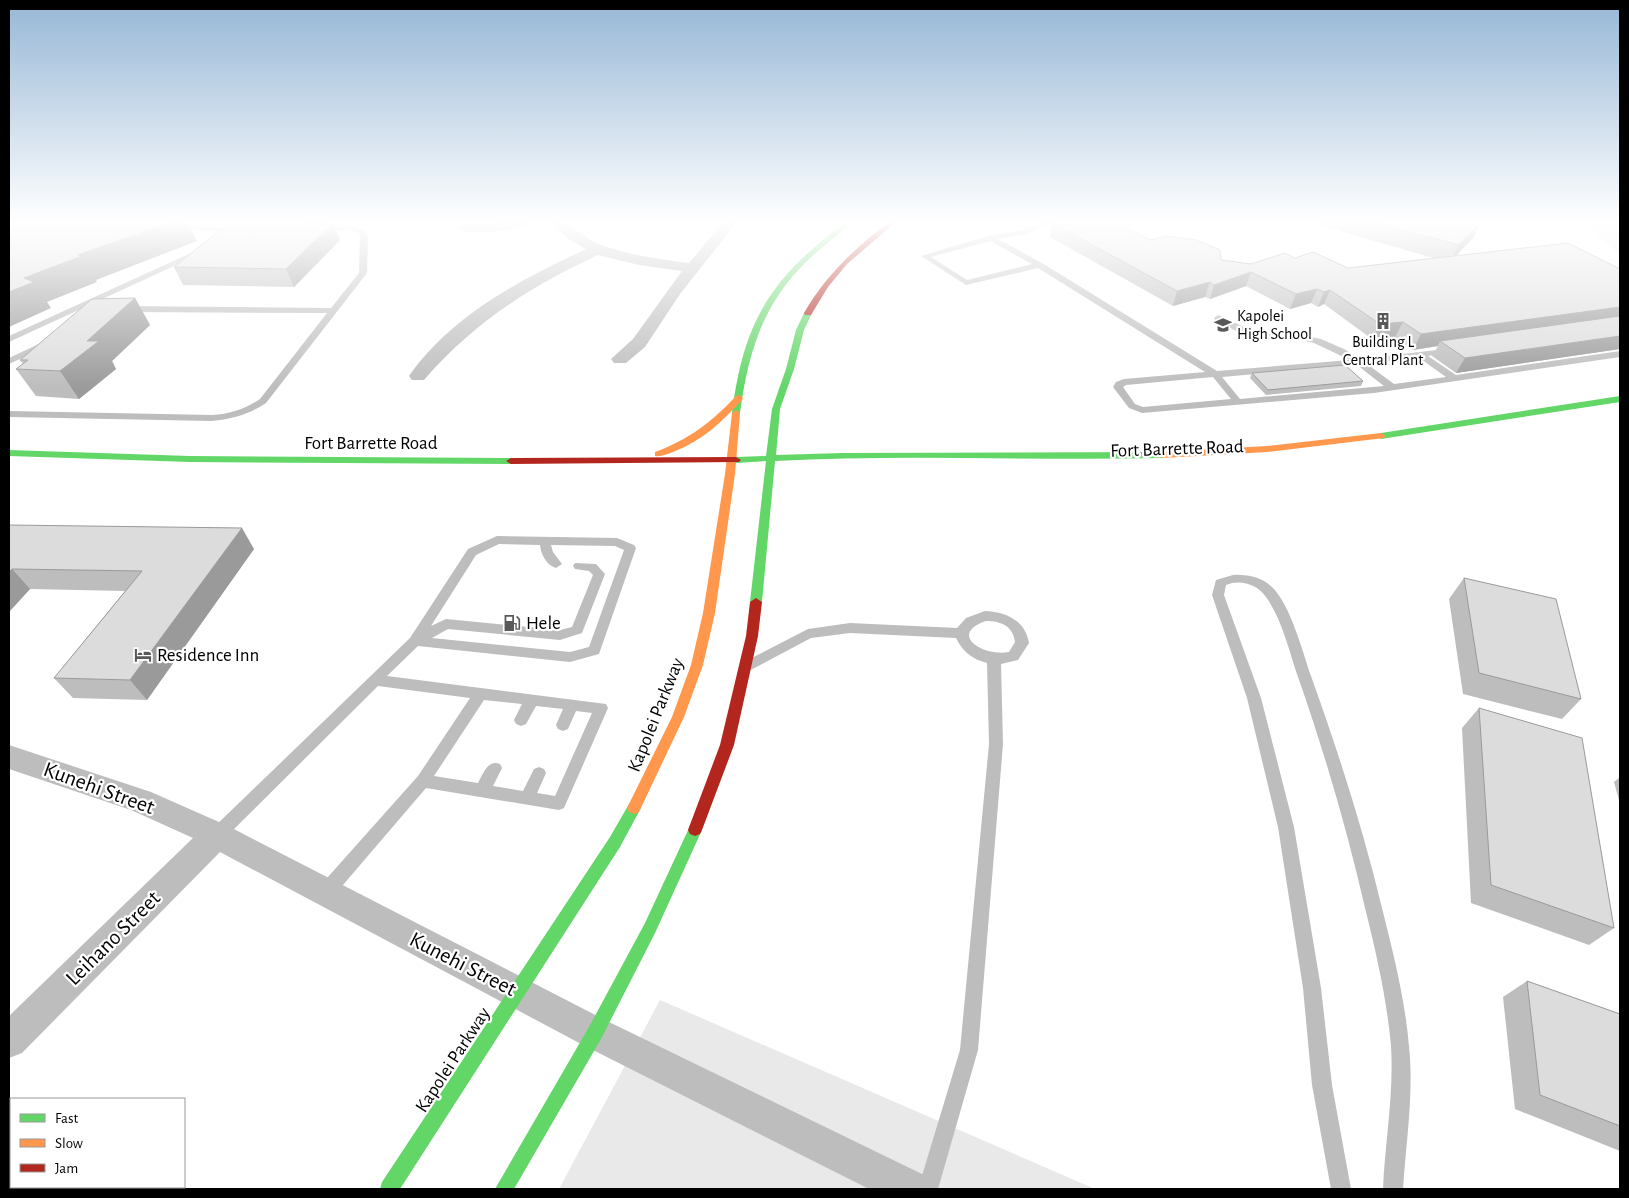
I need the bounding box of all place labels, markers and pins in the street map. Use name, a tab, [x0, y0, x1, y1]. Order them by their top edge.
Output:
place label: Kapolei High School	[1237, 308, 1312, 342]
building icon: Building L Central Plant	[1373, 311, 1393, 331]
school or university icon: Kapolei High School	[1213, 315, 1233, 335]
place label: Building L Central Plant	[1343, 334, 1423, 368]
fuel station icon: Hele	[502, 613, 522, 633]
place label: Hele	[526, 614, 561, 633]
hotel icon: Residence Inn	[133, 645, 153, 665]
place label: Residence Inn	[157, 646, 259, 665]

